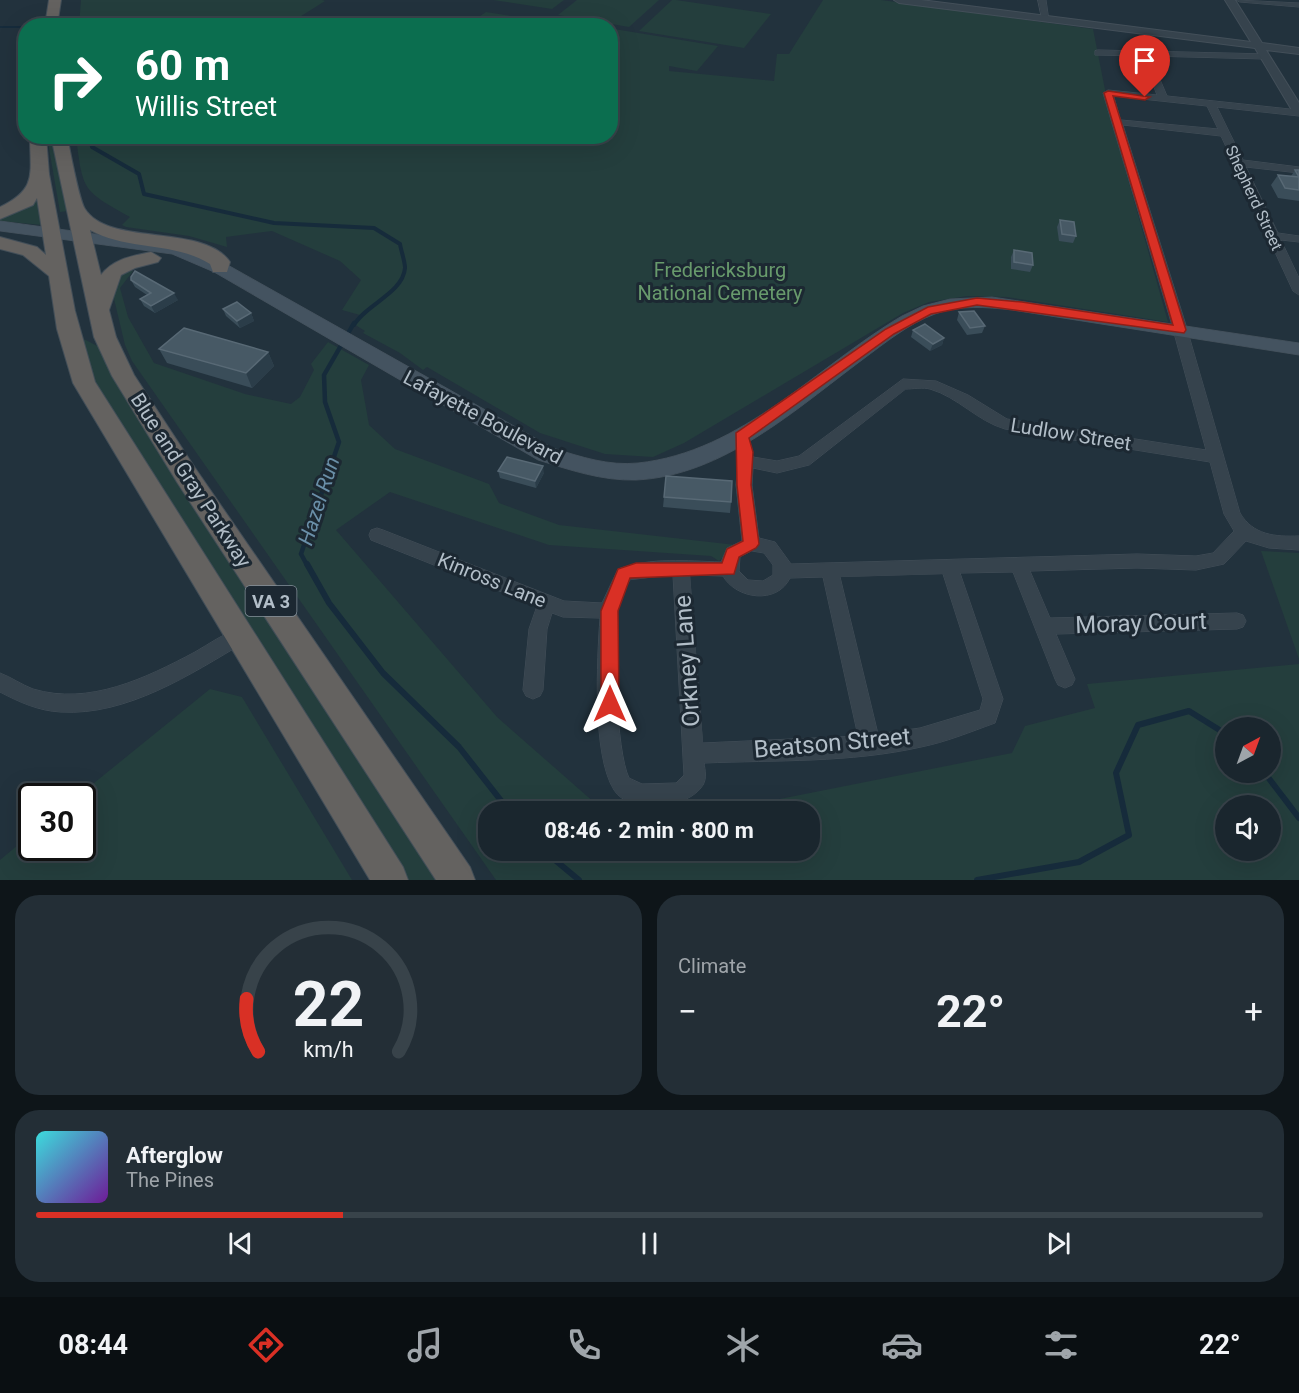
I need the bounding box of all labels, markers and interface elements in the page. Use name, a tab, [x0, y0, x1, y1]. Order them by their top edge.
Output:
pin	[1119, 35, 1170, 97]
text: 60 m	[135, 41, 230, 90]
icon: right	[36, 42, 114, 120]
icon: arrive	[1128, 44, 1161, 77]
text: Willis Street	[135, 91, 277, 123]
street label: Shepherd Street	[1221, 143, 1287, 253]
park label: Fredericksburg National Cemetery	[637, 258, 803, 305]
street label: Lafayette Boulevard	[399, 365, 567, 469]
street label: Blue and Gray Parkway	[126, 388, 257, 572]
street label: Ludlow Street	[1009, 413, 1133, 455]
water label: Hazel Run	[293, 454, 345, 548]
street label: Kinross Lane	[434, 547, 550, 613]
road number: VA 3	[246, 586, 296, 616]
street label: Orkney Lane	[668, 594, 706, 728]
street label: Moray Court	[1075, 607, 1207, 639]
position arrow	[578, 672, 642, 736]
north arrow	[1215, 717, 1281, 783]
map controls	[1215, 717, 1281, 861]
street label: Beatson Street	[752, 722, 912, 764]
speed limit sign: 30	[18, 783, 96, 861]
button: sound	[1215, 795, 1281, 861]
text: 08:46 · 2 min · 800 m	[544, 818, 754, 843]
text: Climate	[678, 954, 746, 978]
text: 22	[293, 968, 364, 1041]
text: 22°	[936, 985, 1005, 1038]
text: −	[678, 992, 697, 1031]
text: +	[1244, 992, 1263, 1031]
text: km/h	[303, 1037, 354, 1062]
text: Afterglow	[126, 1143, 223, 1168]
text: The Pines	[126, 1168, 214, 1192]
icon: previous	[224, 1227, 257, 1260]
icon: pause	[633, 1227, 666, 1260]
icon: next	[1042, 1227, 1075, 1260]
icon: directions	[245, 1324, 287, 1366]
icon: music	[404, 1324, 446, 1366]
icon: phone	[563, 1324, 605, 1366]
icon: climate	[722, 1324, 764, 1366]
icon: car	[881, 1324, 923, 1366]
icon: filters	[1040, 1324, 1082, 1366]
text: 08:44	[58, 1329, 128, 1361]
text: 22°	[1199, 1329, 1240, 1361]

